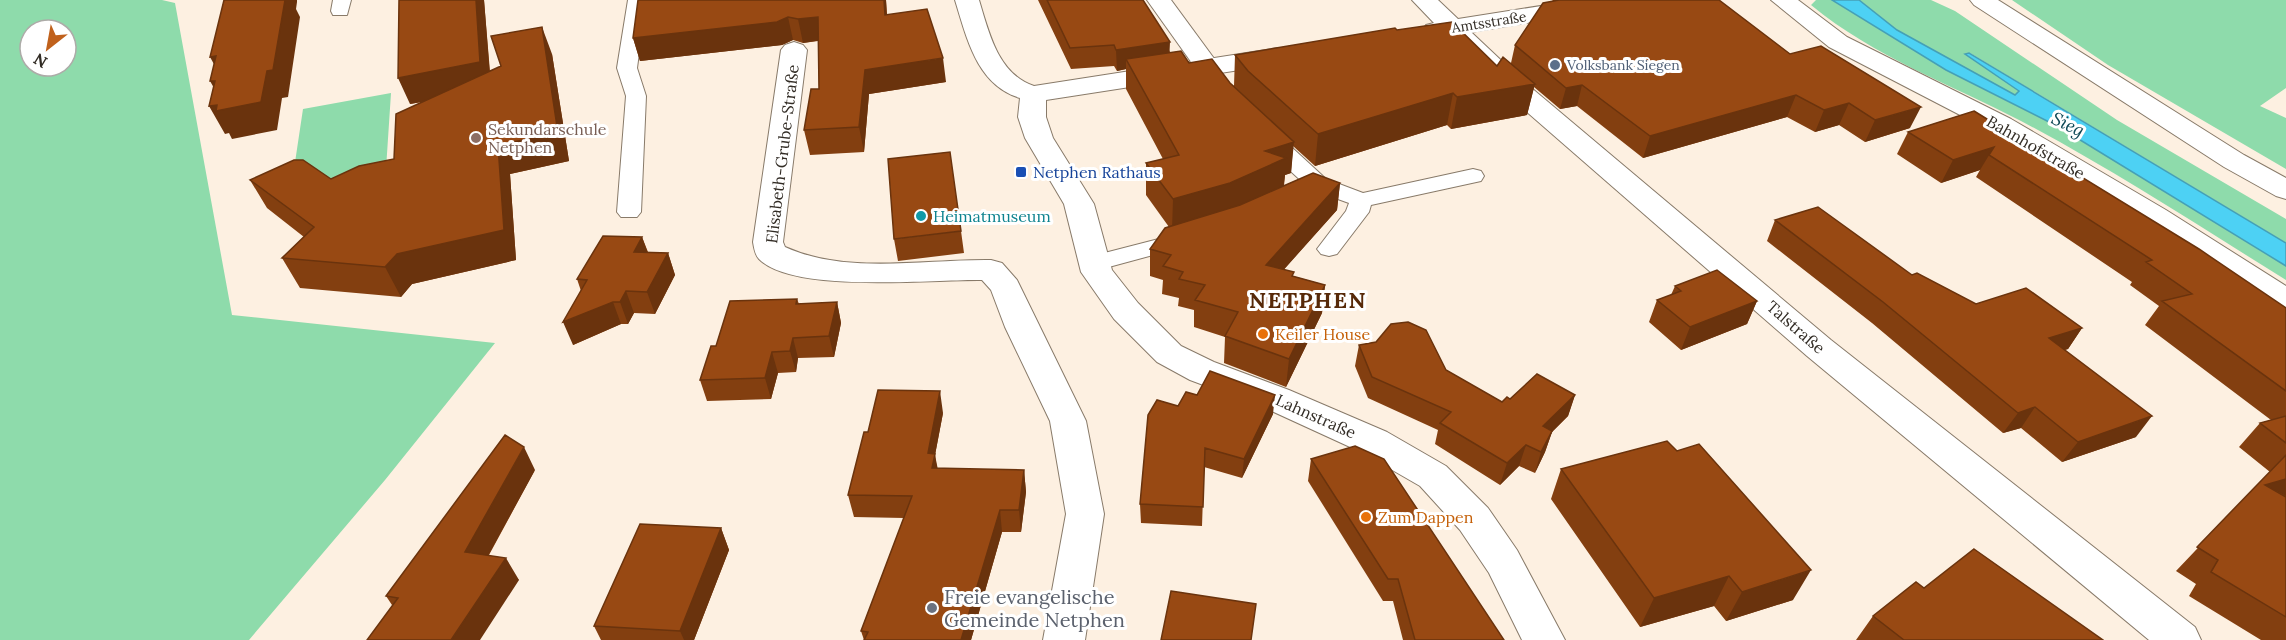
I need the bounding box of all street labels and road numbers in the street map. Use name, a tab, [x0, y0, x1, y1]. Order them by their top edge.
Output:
street label: Amtsstraße	[1449, 7, 1528, 37]
street label: Elisabeth-Grube-Straße	[761, 63, 803, 245]
street label: Bahnhofstraße	[1983, 111, 2089, 183]
street label: Talstraße	[1763, 296, 1829, 358]
street label: Lahnstraße	[1273, 389, 1359, 443]

